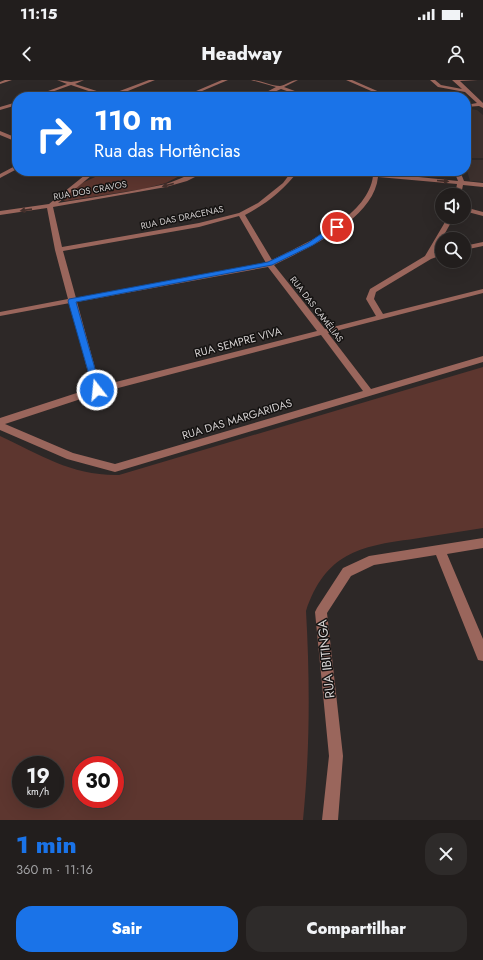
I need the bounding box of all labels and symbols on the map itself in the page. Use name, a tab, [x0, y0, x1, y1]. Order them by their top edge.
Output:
street label: RUA DOS CRAVOS	[52, 177, 128, 203]
one-way arrow	[437, 178, 449, 184]
one-way arrow	[162, 182, 174, 188]
street label: RUA DAS DRACENAS	[139, 202, 225, 232]
one-way arrow	[20, 207, 33, 213]
pin	[320, 210, 354, 244]
street label: RUA DAS CAMÉLIAS	[287, 273, 347, 345]
street label: RUA SEMPRE VIVA	[193, 322, 284, 361]
position arrow	[76, 369, 118, 411]
street label: RUA DAS MARGARIDAS	[180, 395, 294, 443]
street label: RUA IBITINGA	[312, 618, 340, 699]
speed limit sign: 30	[72, 756, 124, 808]

